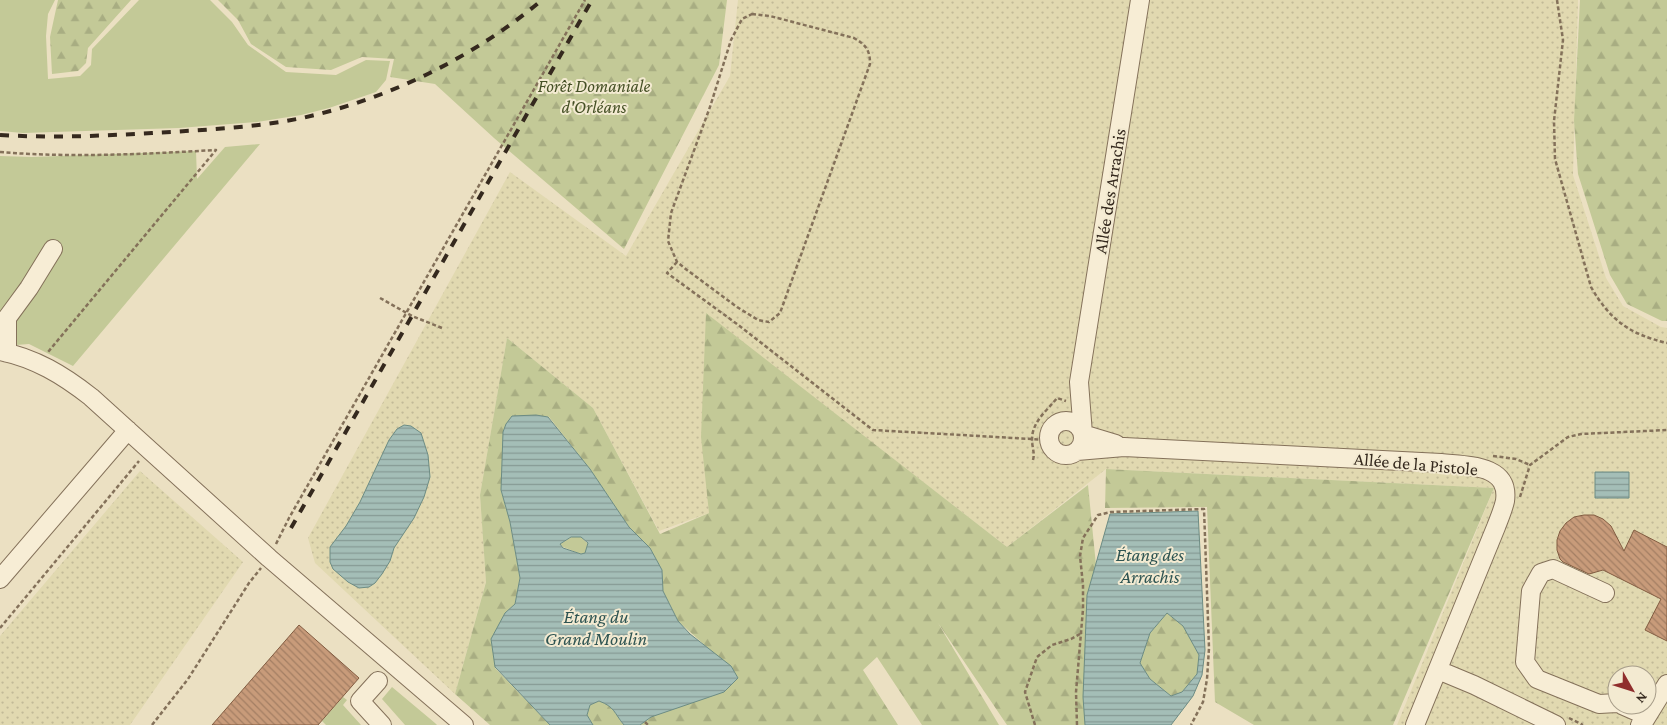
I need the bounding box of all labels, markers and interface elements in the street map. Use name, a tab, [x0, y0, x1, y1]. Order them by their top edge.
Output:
park label: Forêt Domaniale d'Orléans	[538, 76, 650, 117]
street label: Allée des Arrachis	[1090, 127, 1130, 255]
street label: Allée de la Pistole	[1353, 449, 1479, 479]
water label: Étang des Arrachis	[1116, 544, 1184, 587]
water label: Étang du Grand Moulin	[545, 606, 647, 649]
north arrow	[1607, 665, 1657, 715]
text: N	[1633, 689, 1651, 707]

